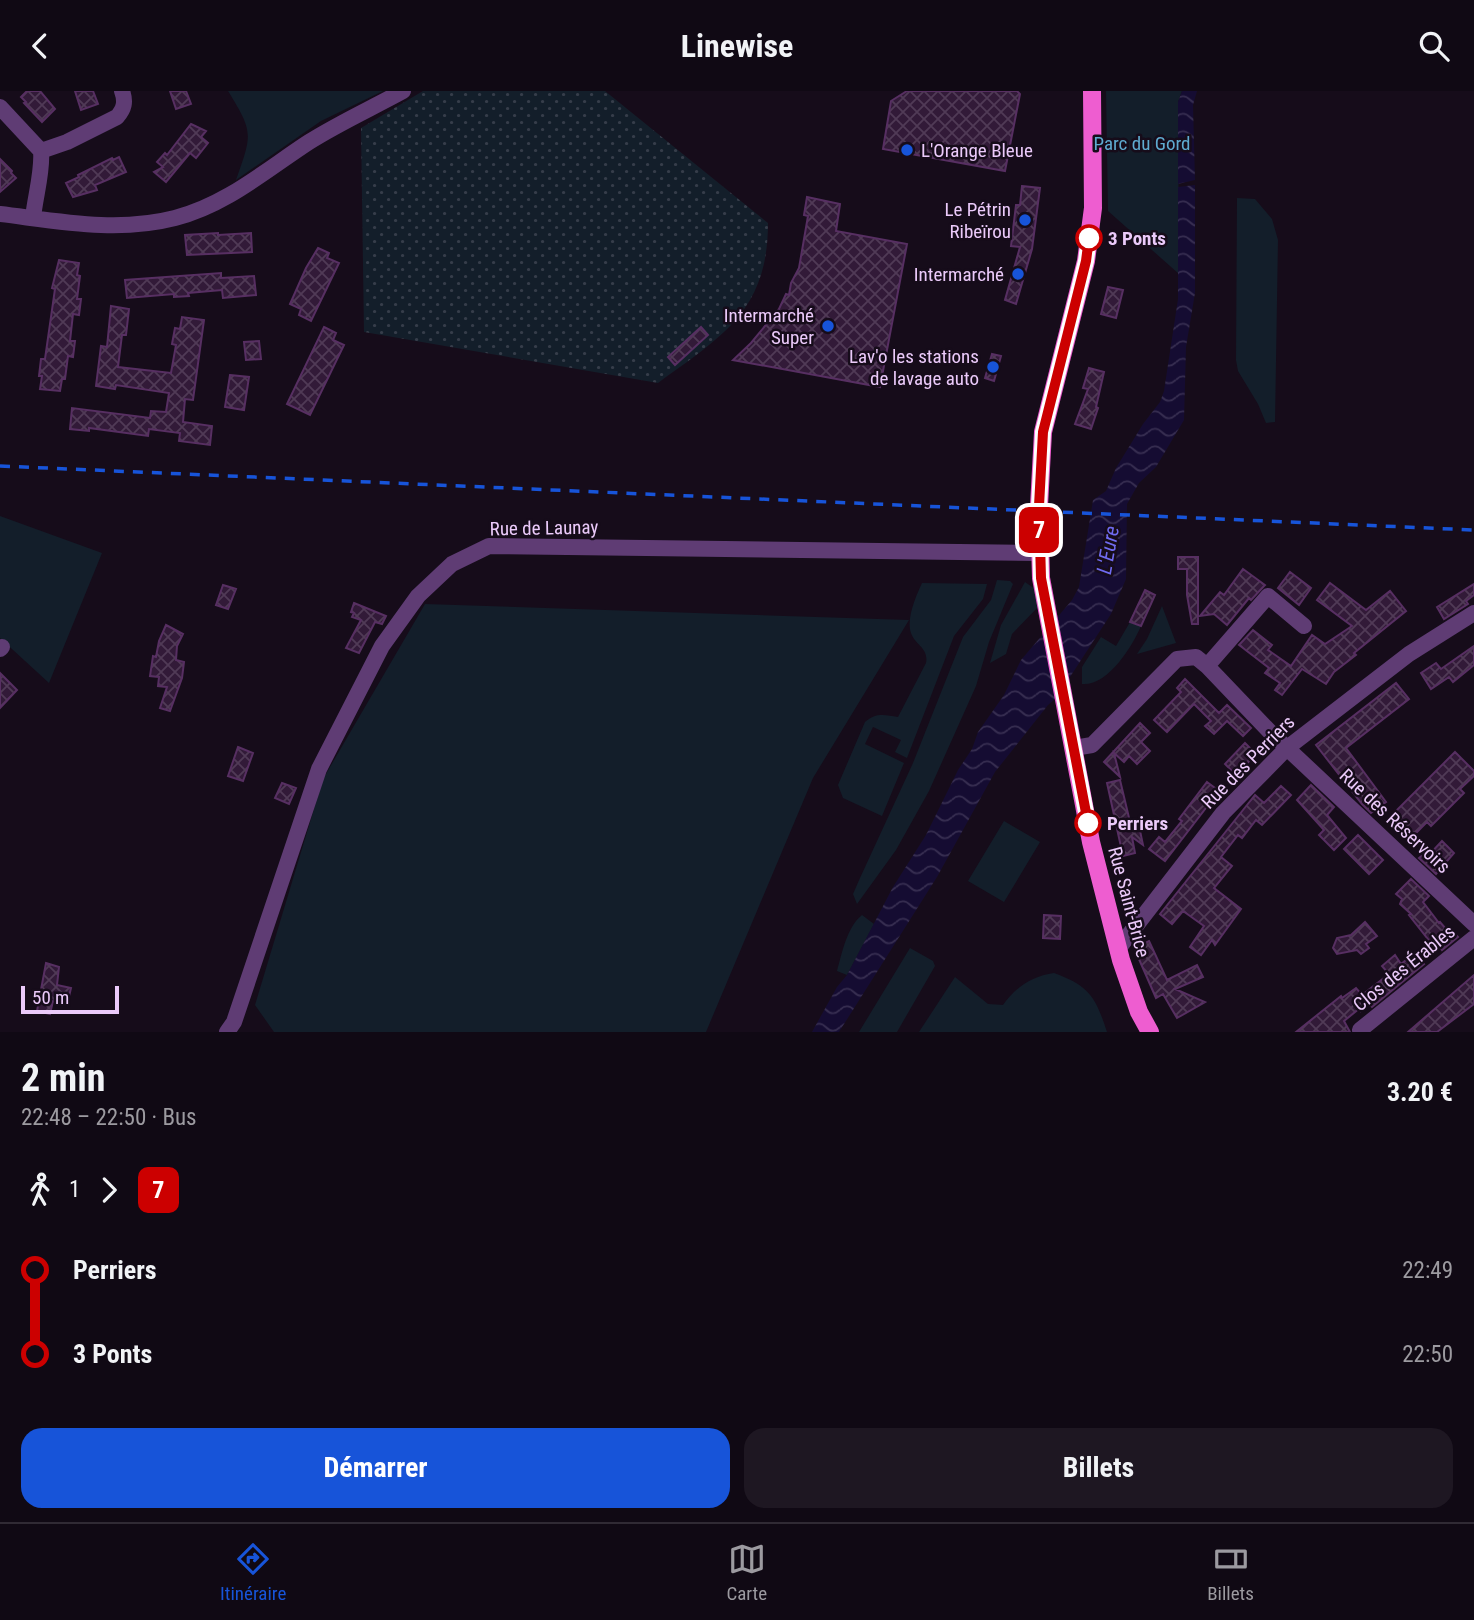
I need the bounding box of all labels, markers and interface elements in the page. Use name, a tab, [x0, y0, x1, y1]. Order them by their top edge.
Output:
icon: back	[21, 27, 59, 65]
text: Linewise	[681, 27, 793, 65]
icon: search	[1415, 27, 1453, 65]
park label: Parc du Gord	[1093, 132, 1191, 155]
place label: L'Orange Bleue	[921, 139, 1033, 162]
marker: L'Orange Bleue	[899, 142, 915, 158]
place label: Le Pétrin Ribeïrou	[944, 198, 1011, 243]
marker: Le Pétrin Ribeïrou	[1017, 212, 1033, 228]
marker: 3 Ponts	[1076, 225, 1102, 251]
place label: 3 Ponts	[1108, 227, 1166, 250]
place label: Intermarché	[914, 263, 1004, 286]
marker: Intermarché	[1010, 266, 1026, 282]
place label: Intermarché Super	[724, 304, 814, 349]
marker: Intermarché Super	[820, 318, 836, 334]
place label: Lav'o les stations de lavage auto	[849, 345, 979, 390]
marker: Lav'o les stations de lavage auto	[985, 359, 1001, 375]
line badge: 7	[1016, 507, 1062, 553]
street label: Rue de Launay	[489, 516, 599, 540]
text: 7	[1033, 516, 1045, 544]
water label: L'Eure	[1092, 524, 1124, 576]
street label: Rue des Perriers	[1197, 711, 1299, 813]
street label: Rue des Réservoirs	[1335, 764, 1455, 878]
marker: Perriers	[1075, 810, 1101, 836]
place label: Perriers	[1107, 812, 1168, 835]
street label: Rue Saint-Brice	[1103, 844, 1155, 960]
street label: Clos des Érables	[1348, 920, 1460, 1016]
scale bar	[21, 983, 119, 1015]
text: 50 m	[32, 986, 69, 1009]
text: 2 min	[21, 1056, 105, 1100]
text: 3.20 €	[1387, 1077, 1453, 1107]
text: 22:48 – 22:50 · Bus	[21, 1104, 197, 1131]
icon: walk	[21, 1171, 59, 1209]
icon: forward	[90, 1171, 128, 1209]
text: 1	[69, 1176, 80, 1203]
text: 7	[152, 1176, 165, 1204]
text: Perriers	[73, 1255, 157, 1285]
text: 22:49	[1402, 1257, 1453, 1284]
text: 3 Ponts	[73, 1339, 152, 1369]
text: 22:50	[1402, 1341, 1453, 1368]
button: Démarrer	[21, 1428, 730, 1508]
button: Billets	[744, 1428, 1453, 1508]
tab: Itinéraire	[220, 1540, 286, 1605]
tab: Carte	[726, 1540, 767, 1605]
tab: Billets	[1207, 1540, 1254, 1605]

